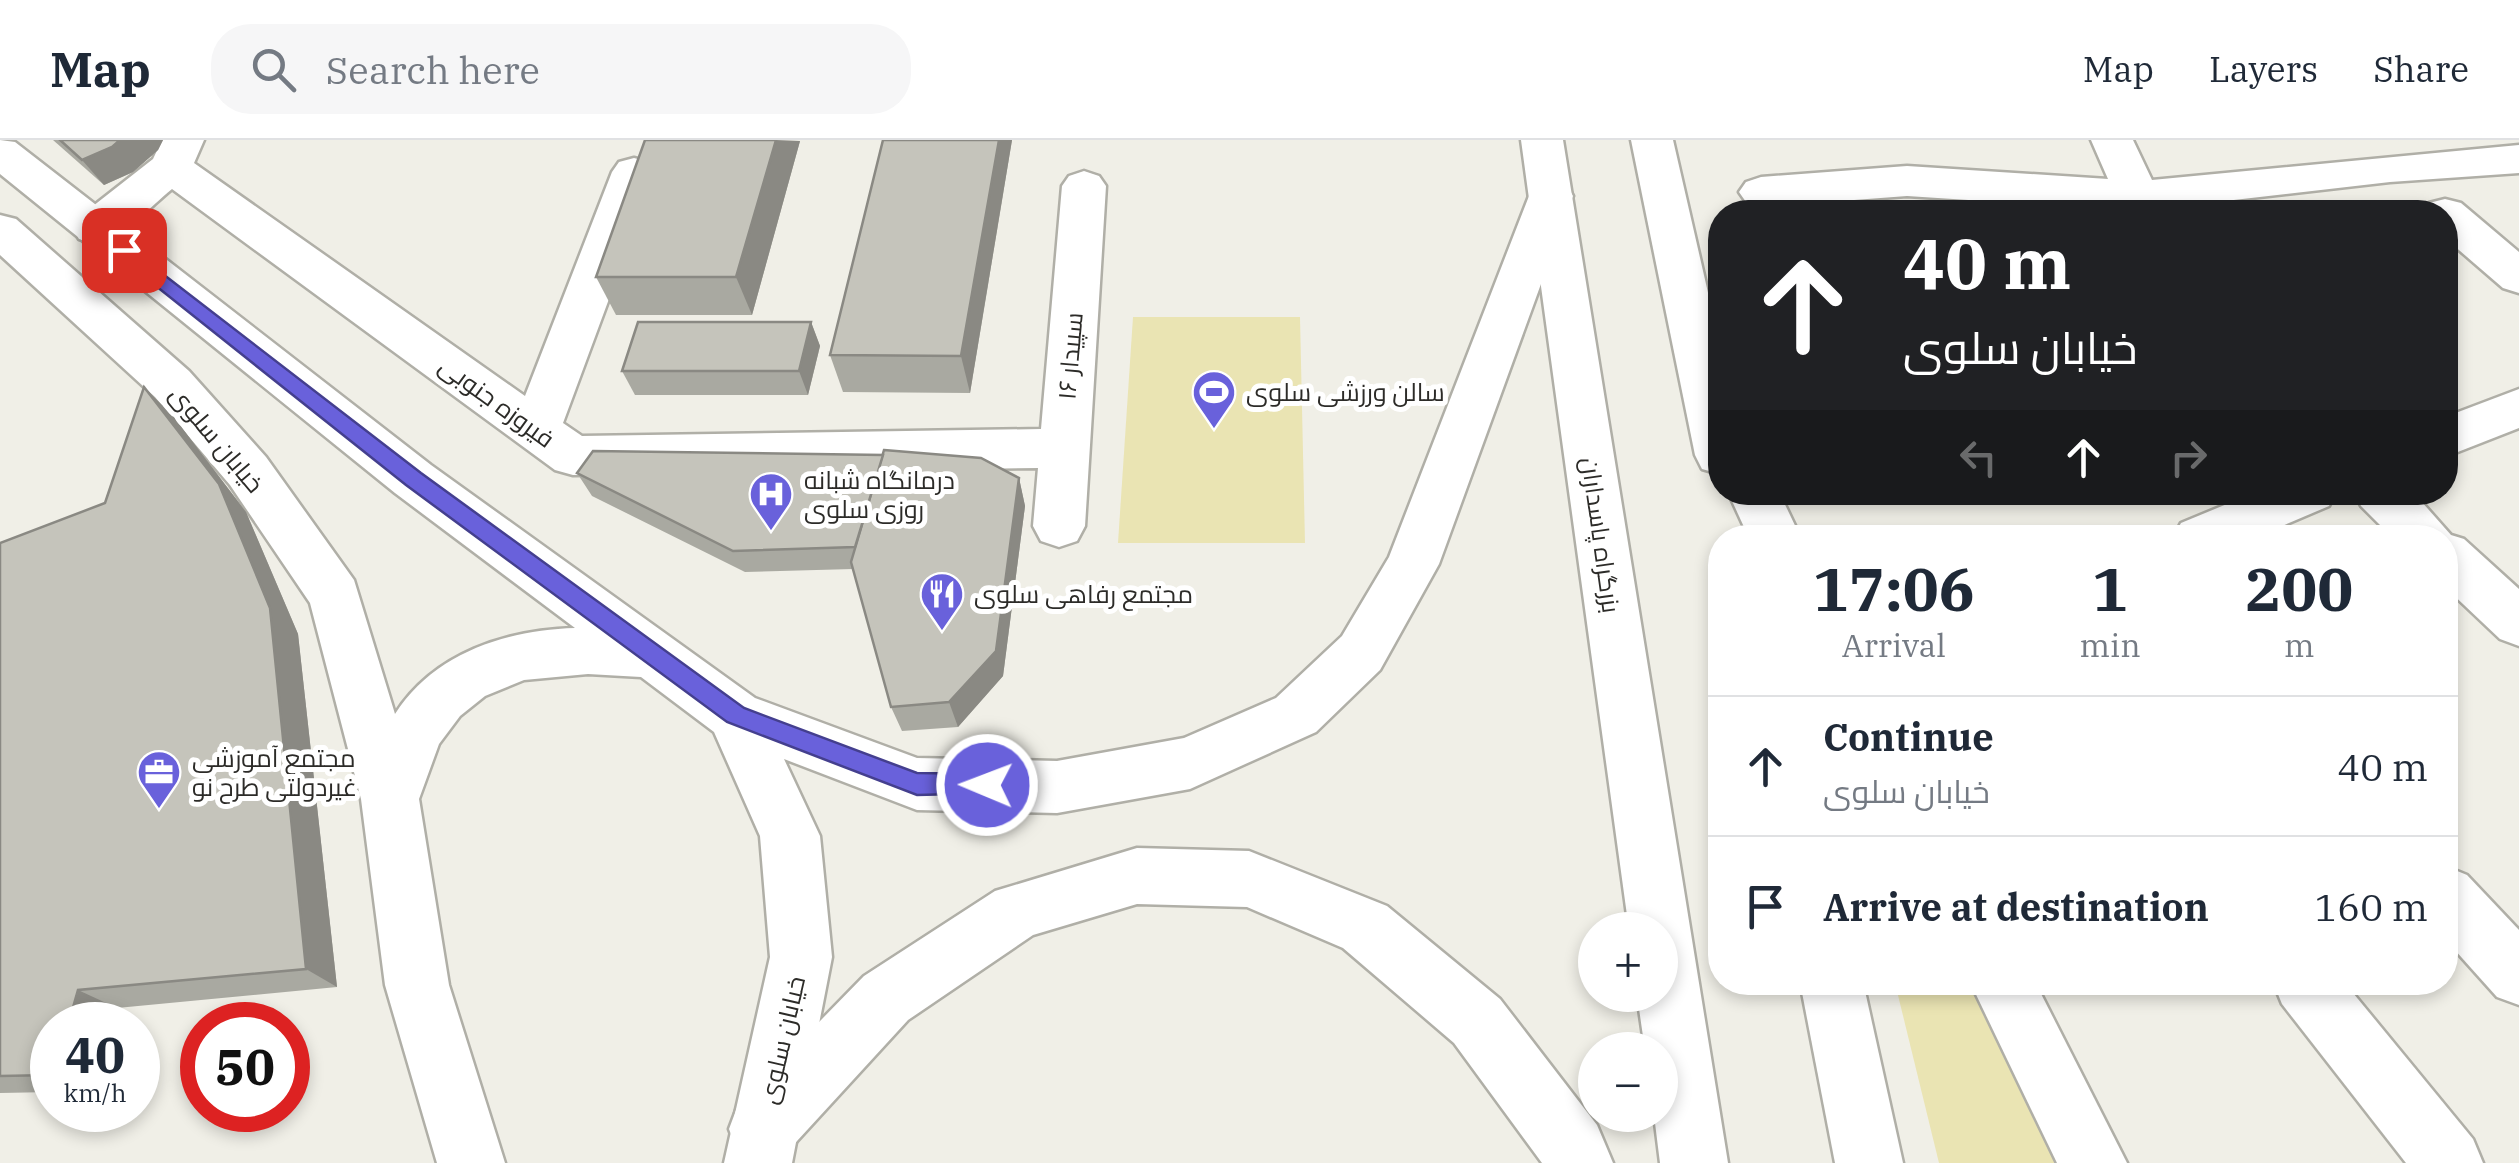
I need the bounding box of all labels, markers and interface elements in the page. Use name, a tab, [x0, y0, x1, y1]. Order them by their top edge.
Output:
search box	[211, 24, 911, 114]
text: Map	[50, 38, 151, 100]
icon: search	[246, 42, 301, 97]
text: Search here	[326, 45, 540, 94]
text: Map	[2083, 46, 2154, 92]
text: Layers	[2209, 46, 2318, 92]
text: Share	[2373, 46, 2469, 92]
pin	[82, 208, 167, 293]
text: 40 m	[1903, 217, 2071, 308]
icon: arrive	[97, 223, 152, 278]
icon: ahead	[1738, 240, 1868, 370]
street label: سپیدار ۱۶	[1049, 311, 1090, 401]
text: خیابان سلوی	[1903, 318, 2138, 376]
street label: فیروزه جنوبی	[433, 349, 562, 455]
sports icon: سالن ورزشی سلوی	[1191, 369, 1237, 430]
place label: سالن ورزشی سلوی	[1246, 375, 1445, 408]
street label: خیابان سلوی	[163, 378, 272, 499]
icon: left	[1951, 430, 2006, 485]
icon: ahead	[2056, 430, 2111, 485]
icon: right	[2161, 430, 2216, 485]
street label: بزرگراه پاسداران	[1573, 455, 1629, 615]
place label: درمانگاه شبانه روزی سلوی	[804, 463, 955, 525]
hospital icon: درمانگاه شبانه روزی سلوی	[748, 471, 794, 532]
text: 17:06	[1813, 549, 1975, 628]
text: 1	[2092, 549, 2128, 628]
text: 200	[2245, 549, 2353, 628]
restaurant icon: مجتمع رفاهی سلوی	[919, 571, 965, 632]
place label: مجتمع رفاهی سلوی	[974, 577, 1193, 611]
text: Arrival	[1842, 624, 1946, 666]
text: min	[2080, 624, 2141, 666]
text: m	[2284, 624, 2315, 666]
text: Continue	[1823, 712, 1994, 761]
position arrow	[935, 733, 1039, 837]
icon: ahead	[1738, 739, 1793, 794]
place label: مجتمع آموزشی غیردولتی طرح نو	[192, 741, 357, 804]
text: 40 m	[2337, 742, 2428, 791]
office icon: مجتمع آموزشی غیردولتی طرح نو	[136, 749, 182, 810]
text: خیابان سلوی	[1823, 770, 1990, 812]
icon: arrive	[1738, 879, 1793, 934]
text: Arrive at destination	[1823, 882, 2209, 931]
text: 160 m	[2315, 882, 2428, 931]
map controls	[1578, 912, 1678, 1132]
button: +	[1578, 912, 1678, 1012]
street label: خیابان سلوی	[751, 973, 812, 1107]
speed limit sign: 50	[180, 1002, 310, 1132]
text: 40	[65, 1022, 125, 1087]
button: −	[1578, 1032, 1678, 1132]
text: km/h	[63, 1076, 127, 1109]

